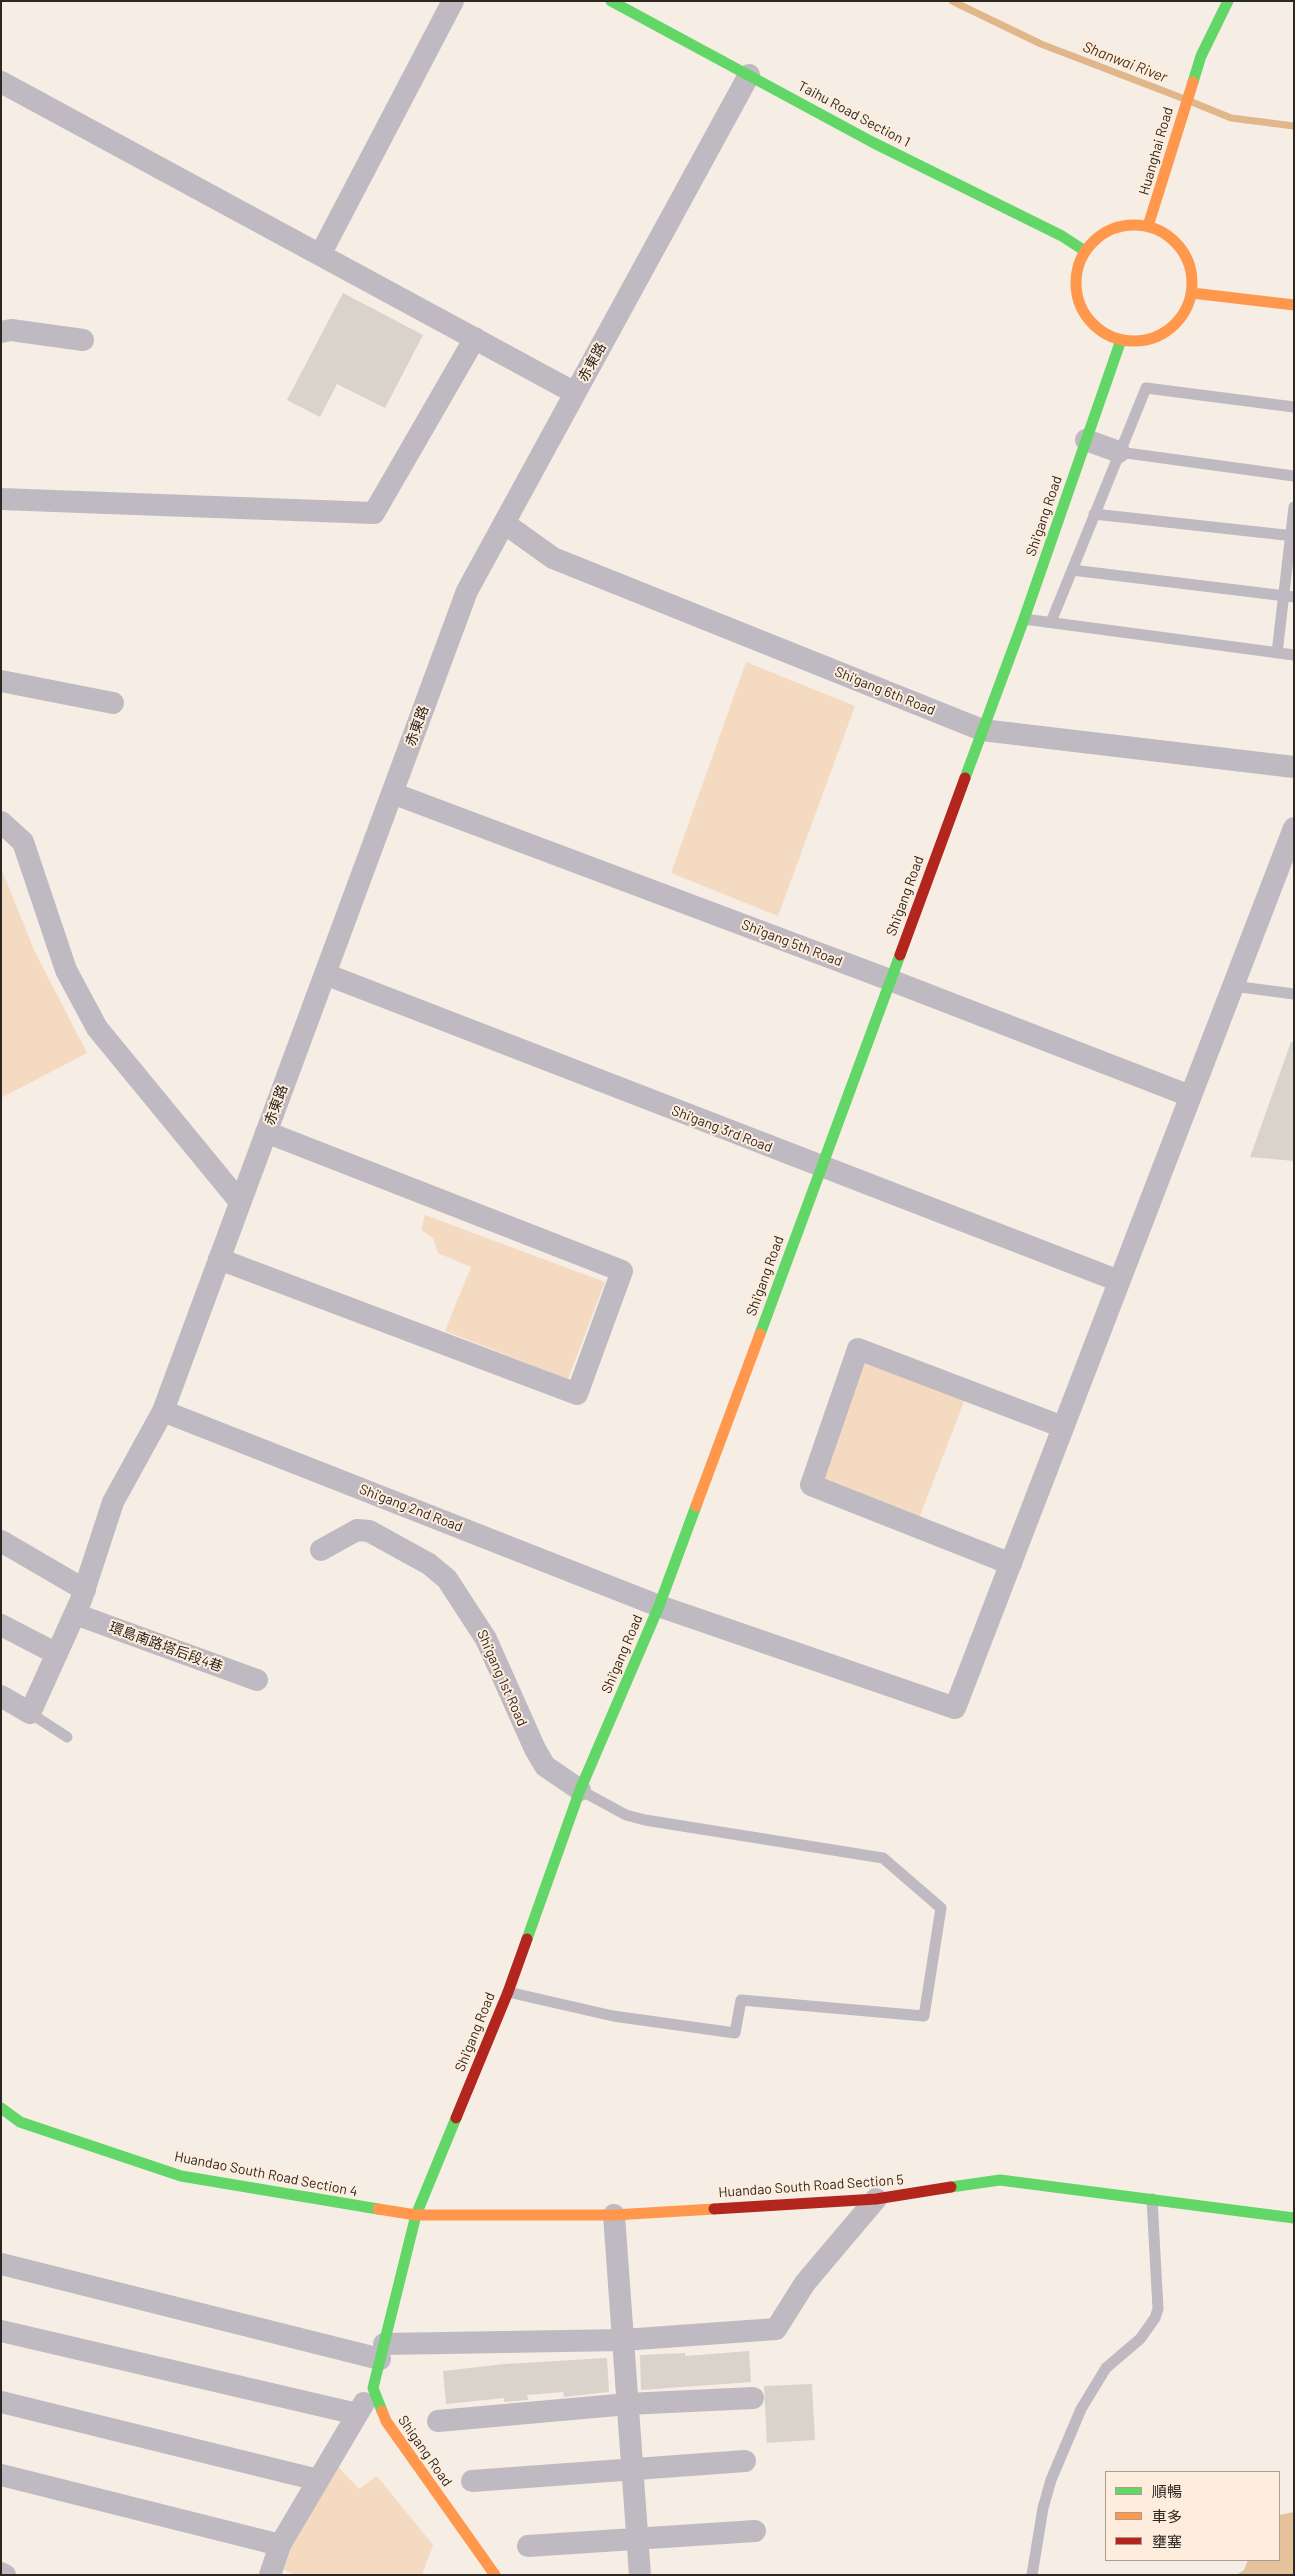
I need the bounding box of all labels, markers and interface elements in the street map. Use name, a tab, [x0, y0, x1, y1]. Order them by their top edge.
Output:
water label: Shanwai River	[1080, 38, 1170, 86]
street label: Taihu Road Section 1	[795, 77, 913, 151]
street label: Huanghai Road	[1135, 105, 1177, 197]
street label: 赤東路	[574, 340, 610, 384]
street label: Shi'gang Road	[1022, 474, 1066, 558]
street label: Shi'gang 6th Road	[832, 663, 938, 719]
street label: 赤東路	[402, 703, 432, 749]
street label: Shi'gang Road	[883, 854, 927, 938]
street label: Shi'gang 5th Road	[739, 916, 845, 970]
street label: 赤東路	[261, 1082, 291, 1128]
street label: Shi'gang 3rd Road	[669, 1102, 775, 1156]
street label: Shi'gang Road	[743, 1234, 787, 1318]
street label: Shi'gang 2nd Road	[357, 1481, 465, 1535]
street label: Shi'gang Road	[598, 1612, 646, 1696]
street label: 環島南路塔后段4巷	[107, 1619, 225, 1675]
street label: Shi'gang 1st Road	[473, 1627, 531, 1729]
street label: Shi'gang Road	[451, 1990, 499, 2074]
street label: Huandao South Road Section 4	[173, 2148, 359, 2200]
street label: Huandao South Road Section 5	[718, 2171, 904, 2201]
street label: Shigang Road	[394, 2412, 456, 2490]
legend	[1105, 2471, 1280, 2561]
text: 順暢	[1152, 2482, 1182, 2500]
text: 車多	[1152, 2507, 1182, 2525]
text: 壅塞	[1152, 2532, 1182, 2550]

